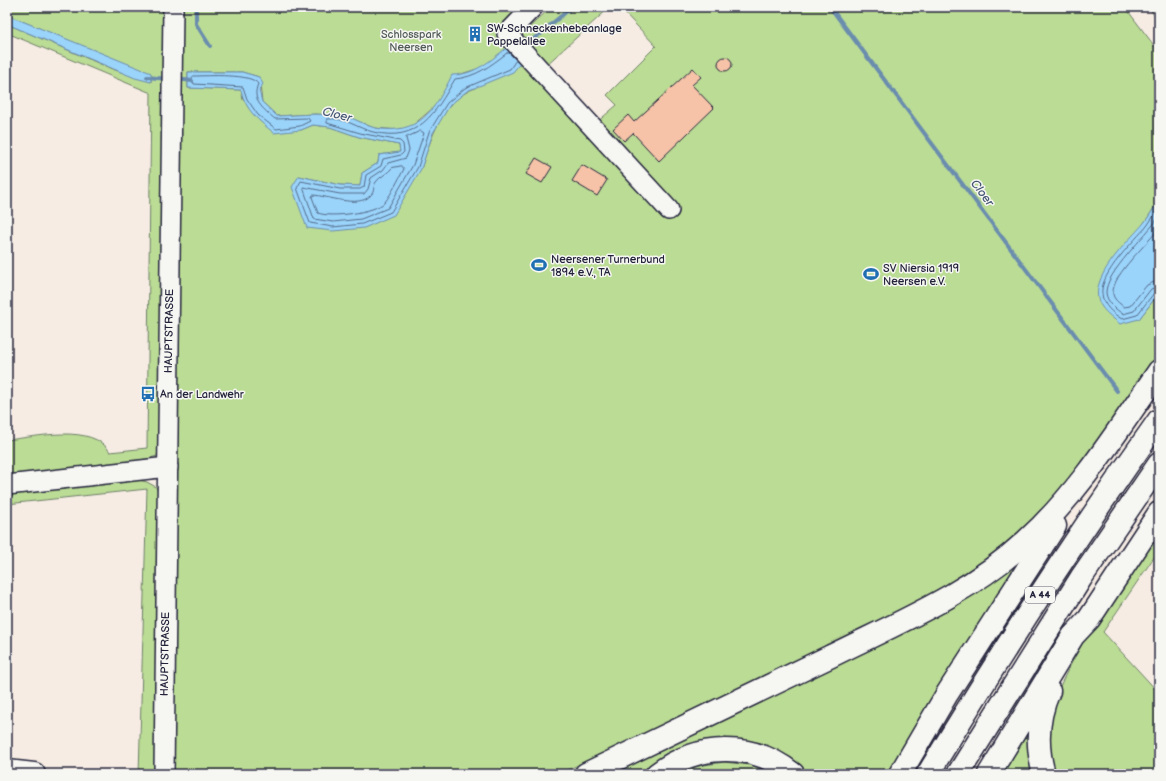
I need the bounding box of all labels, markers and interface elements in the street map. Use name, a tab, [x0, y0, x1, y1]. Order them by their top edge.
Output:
place label: SW-Schneckenhebeanlage Pappelallee	[487, 22, 622, 48]
building icon: SW-Schneckenhebeanlage Pappelallee	[466, 25, 484, 43]
park label: Schlosspark Neersen	[381, 28, 442, 54]
water label: Cloer	[321, 104, 355, 126]
water label: Cloer	[967, 177, 998, 211]
place label: Neersener Turnerbund 1894 e.V., TA	[551, 253, 665, 279]
sports icon: Neersener Turnerbund 1894 e.V., TA	[530, 256, 548, 274]
place label: SV Niersia 1919 Neersen e.V.	[883, 262, 959, 288]
sports icon: SV Niersia 1919 Neersen e.V.	[862, 265, 880, 283]
street label: HAUPTSTRASSE	[162, 289, 176, 373]
bus stop icon: An der Landwehr	[139, 385, 157, 403]
place label: An der Landwehr	[160, 388, 245, 401]
road number: A 44	[1025, 587, 1055, 603]
street label: HAUPTSTRASSE	[158, 612, 172, 696]

